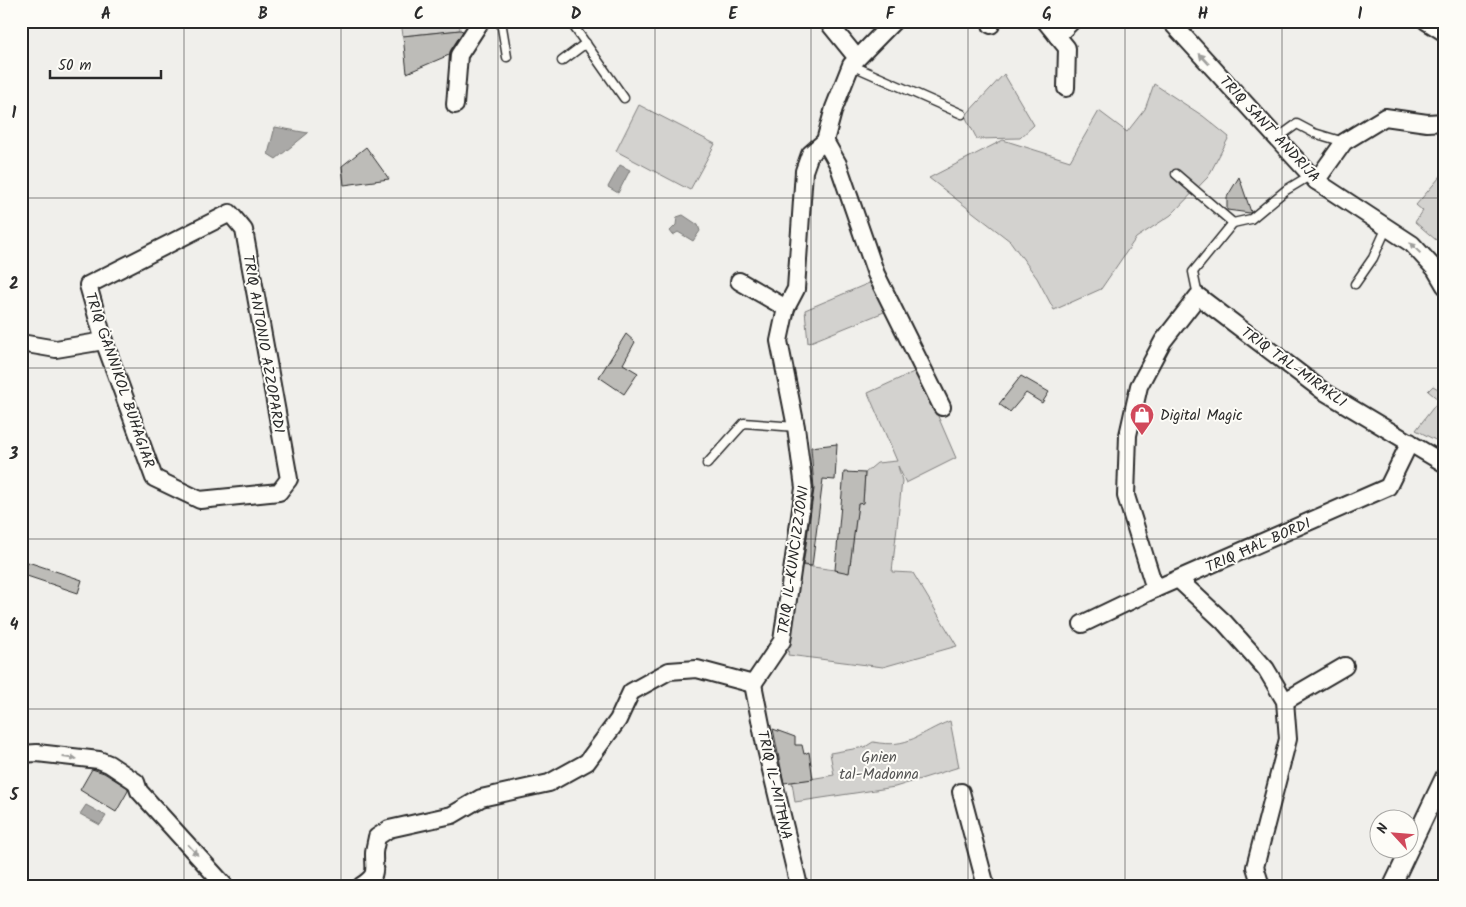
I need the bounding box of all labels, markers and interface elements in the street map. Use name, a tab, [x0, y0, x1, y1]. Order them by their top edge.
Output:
text: A	[101, 2, 111, 27]
text: B	[258, 2, 268, 27]
text: C	[414, 2, 424, 27]
text: D	[571, 2, 582, 27]
text: E	[729, 2, 739, 27]
text: F	[886, 2, 896, 27]
text: G	[1042, 2, 1052, 27]
text: H	[1198, 2, 1208, 27]
text: I	[1358, 2, 1363, 27]
scale bar	[50, 48, 161, 80]
one-way arrow	[1198, 53, 1210, 65]
text: 50 m	[58, 54, 92, 78]
street label: TRIQ SANT' ANDRIJA	[1213, 71, 1325, 189]
text: 1	[12, 101, 17, 126]
one-way arrow	[1409, 242, 1421, 254]
street label: TRIQ ANTONIO AZZOPARDI	[235, 253, 291, 436]
text: 2	[9, 272, 19, 297]
street label: TRIQ ĠANNIKOL BUHAGIAR	[78, 289, 161, 472]
street label: TRIQ TAL-MIRAKLI	[1236, 321, 1351, 415]
shop icon: Digital Magic	[1129, 402, 1155, 436]
place label: Digital Magic	[1160, 404, 1243, 428]
text: 3	[9, 442, 19, 467]
street label: TRIQ IL-KUNĊIZZJONI	[772, 484, 816, 636]
street label: TRIQ ĦAL BORDI	[1202, 512, 1315, 580]
text: 4	[10, 613, 19, 638]
street label: TRIQ IL-MITĦNA	[750, 728, 798, 842]
park label: Gnien tal-Madonna	[839, 746, 919, 787]
one-way arrow	[62, 754, 78, 762]
text: 5	[9, 783, 20, 808]
north arrow	[1368, 810, 1418, 860]
text: N	[1371, 820, 1395, 838]
one-way arrow	[187, 844, 199, 856]

